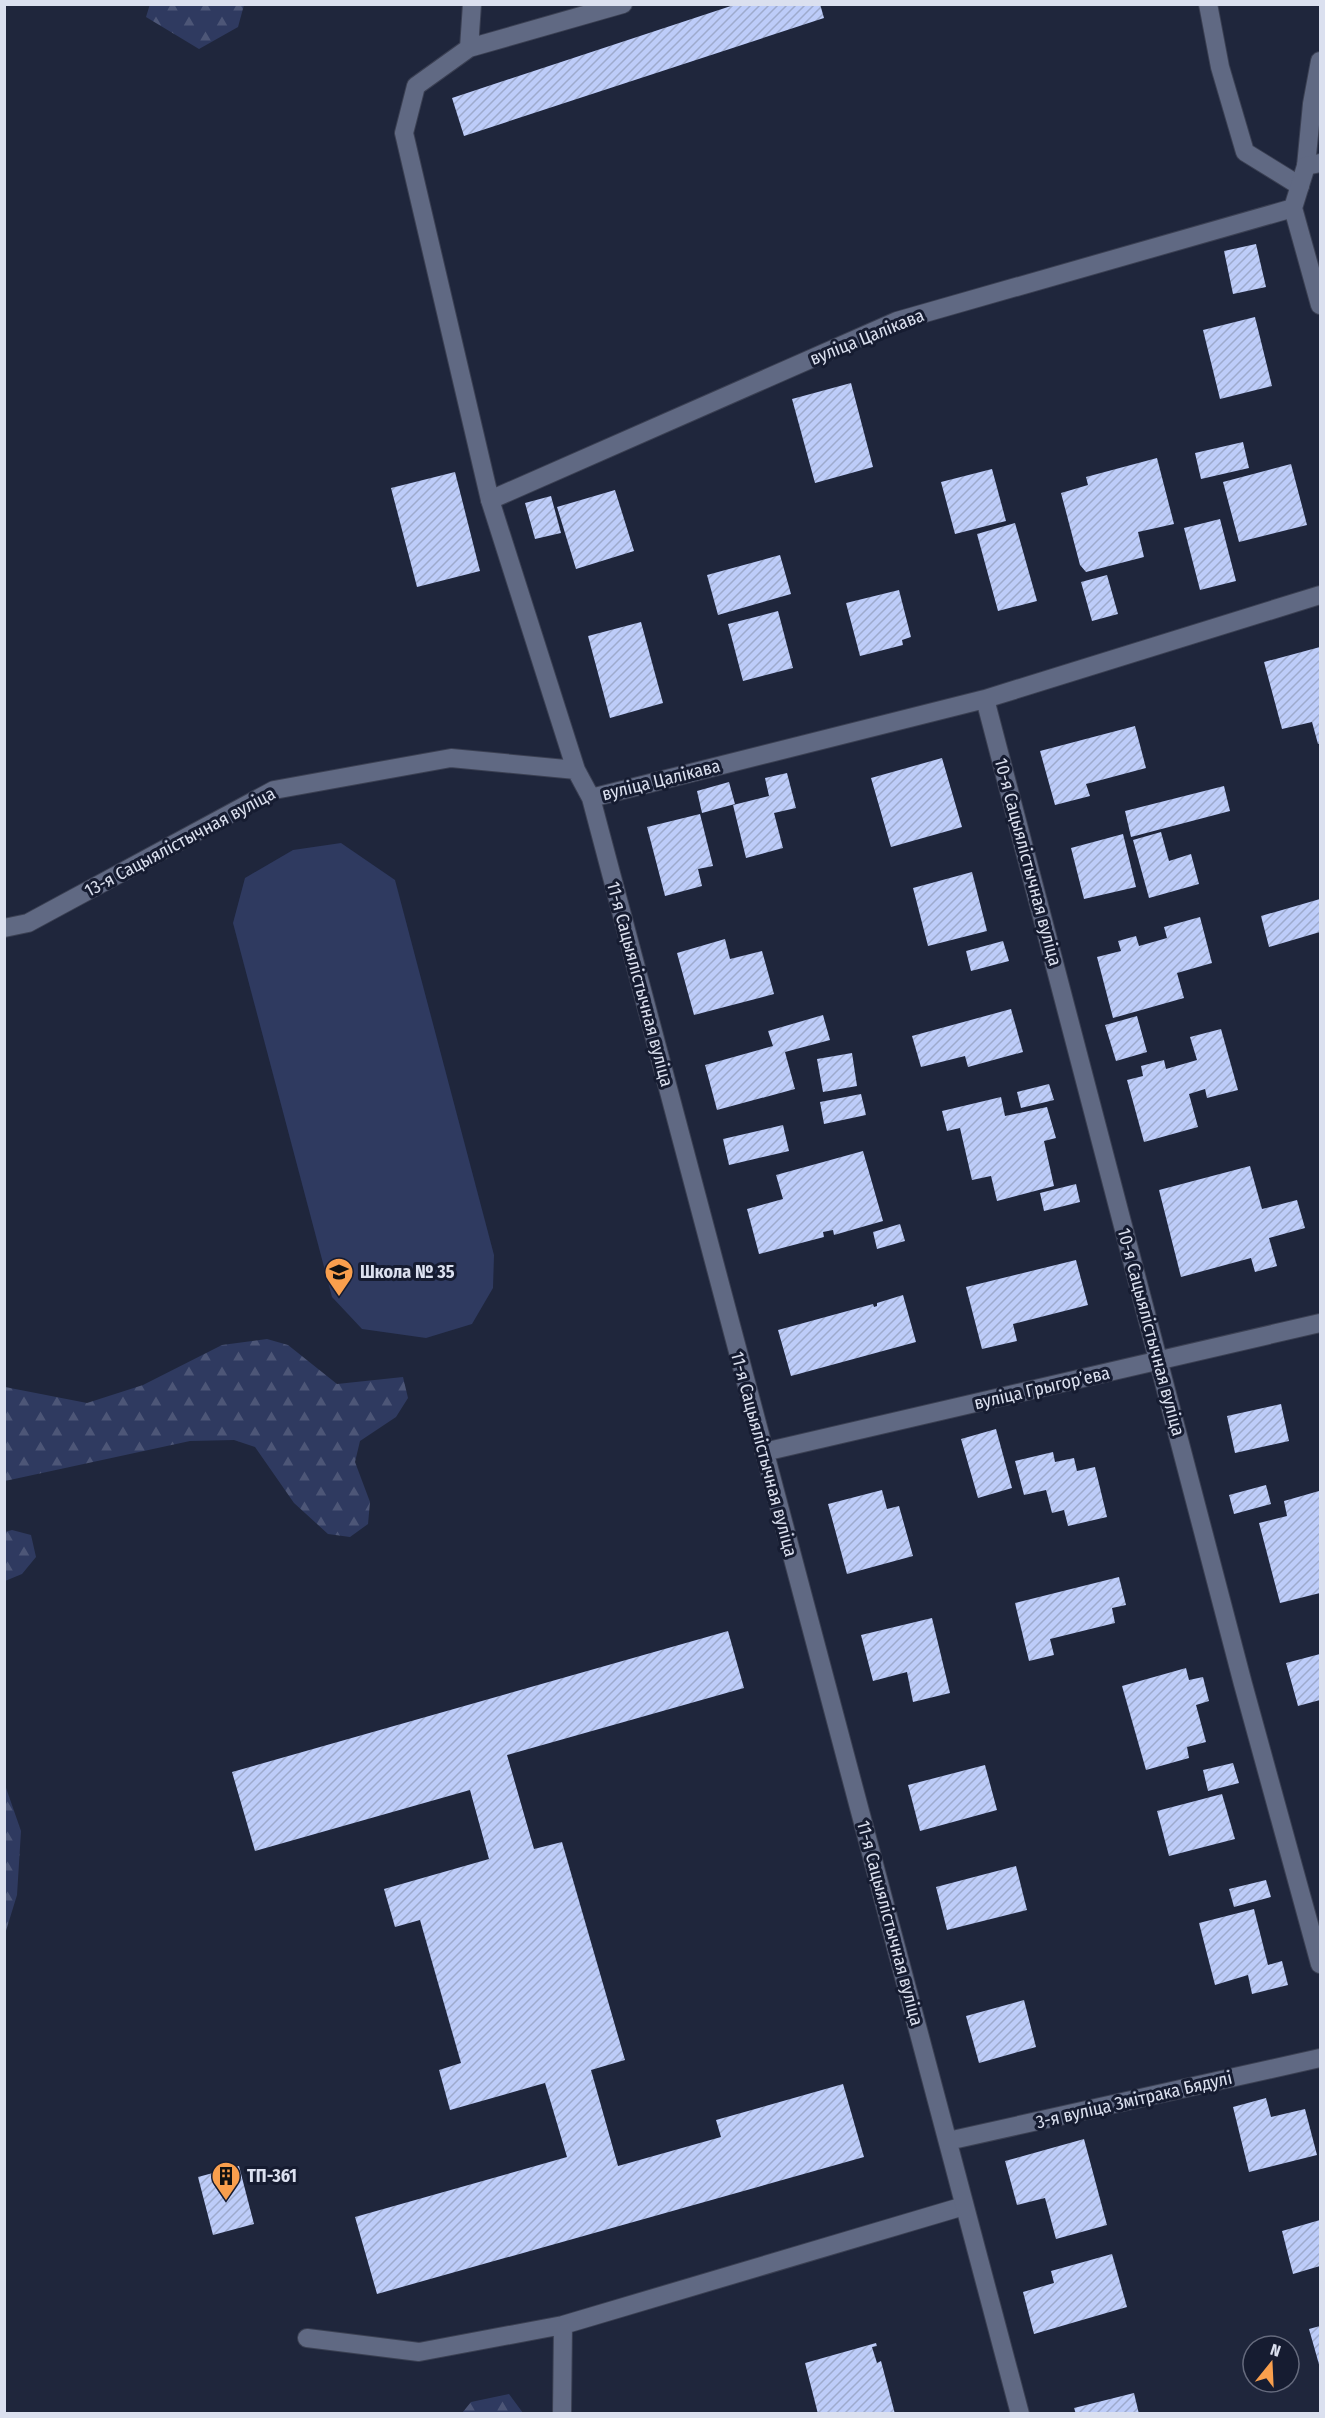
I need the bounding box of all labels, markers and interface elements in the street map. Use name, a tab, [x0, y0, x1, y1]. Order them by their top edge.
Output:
street label: вуліца Цалікава	[807, 304, 927, 370]
street label: вуліца Цалікава	[600, 755, 723, 805]
street label: 10-я Сацыялістычная вуліца	[990, 756, 1066, 968]
street label: 13-я Сацыялістычная вуліца	[81, 782, 279, 902]
street label: 11-я Сацыялістычная вуліца	[602, 879, 678, 1089]
street label: 10-я Сацыялістычная вуліца	[1113, 1226, 1189, 1438]
school or university icon: Школа № 35	[323, 1256, 355, 1298]
place label: Школа № 35	[360, 1261, 455, 1283]
street label: 11-я Сацыялістычная вуліца	[726, 1349, 802, 1559]
street label: вуліца Грыгорʼева	[972, 1362, 1112, 1414]
street label: 11-я Сацыялістычная вуліца	[852, 1818, 928, 2028]
street label: 3-я вуліца Змітрака Бядулі	[1034, 2067, 1234, 2133]
building icon: ТП-361	[210, 2160, 242, 2202]
place label: ТП-361	[247, 2165, 297, 2187]
north arrow	[1241, 2334, 1301, 2394]
text: N	[1268, 2340, 1283, 2361]

